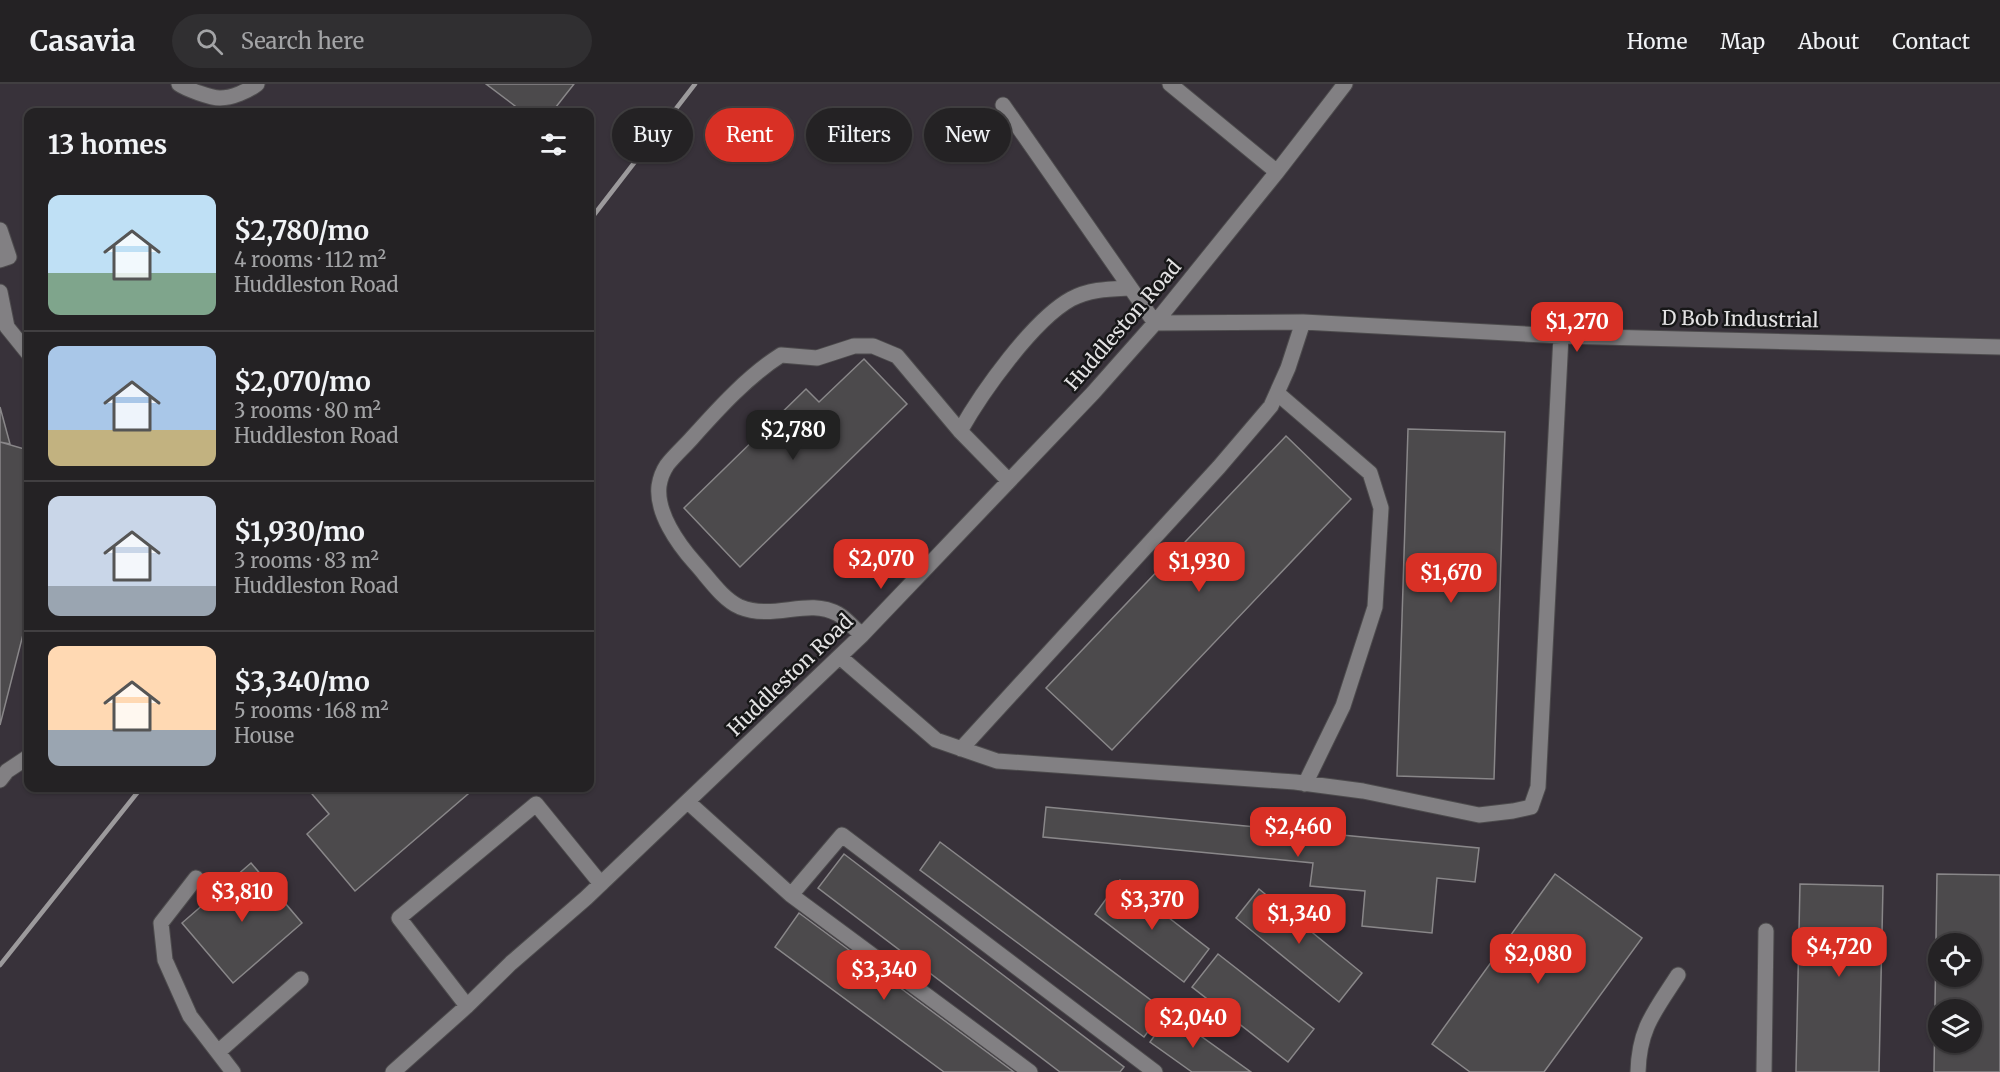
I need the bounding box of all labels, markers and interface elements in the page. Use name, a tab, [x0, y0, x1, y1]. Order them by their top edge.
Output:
search box	[172, 14, 592, 68]
text: Casavia	[30, 23, 136, 59]
icon: search	[193, 25, 226, 58]
text: Search here	[241, 27, 364, 55]
text: Home	[1627, 28, 1687, 55]
text: Map	[1720, 28, 1765, 55]
text: About	[1798, 28, 1859, 55]
text: Contact	[1892, 28, 1970, 55]
chip: Buy	[612, 108, 693, 162]
chip: Rent	[705, 108, 794, 162]
chip: Filters	[806, 108, 912, 162]
chip: New	[924, 108, 1011, 162]
text: 13 homes	[48, 128, 167, 161]
icon: filters	[537, 128, 570, 161]
text: $2,780/mo	[234, 214, 369, 247]
icon: home	[96, 219, 168, 291]
text: 4 rooms · 112 m²	[234, 247, 386, 272]
street label: Huddleston Road	[1059, 254, 1186, 395]
text: Huddleston Road	[234, 272, 399, 297]
pin: $1,270	[1528, 302, 1626, 353]
street label: D Bob Industrial	[1661, 305, 1819, 332]
text: $1,270	[1545, 309, 1609, 334]
text: $2,070/mo	[234, 365, 371, 398]
icon: home	[96, 370, 168, 442]
text: 3 rooms · 80 m²	[234, 398, 381, 423]
pin: $2,780	[744, 410, 842, 461]
text: $2,780	[760, 417, 826, 442]
text: Huddleston Road	[234, 423, 399, 448]
text: $1,930/mo	[234, 515, 365, 548]
icon: home	[96, 520, 168, 592]
pin: $2,070	[832, 539, 930, 590]
pin: $1,930	[1150, 542, 1248, 593]
text: $2,070	[848, 546, 915, 571]
text: 3 rooms · 83 m²	[234, 548, 379, 573]
text: $1,930	[1168, 549, 1230, 574]
pin: $1,670	[1402, 553, 1500, 604]
text: $1,670	[1420, 560, 1482, 585]
text: Huddleston Road	[234, 573, 399, 598]
street label: Huddleston Road	[722, 608, 858, 741]
text: $3,340/mo	[234, 665, 370, 698]
icon: home	[96, 670, 168, 742]
text: 5 rooms · 168 m²	[234, 698, 389, 723]
text: House	[234, 723, 294, 748]
pin: $2,460	[1249, 807, 1347, 858]
text: $2,460	[1264, 814, 1332, 839]
pin: $3,810	[193, 872, 291, 923]
text: $3,810	[211, 879, 273, 904]
pin: $3,370	[1103, 880, 1201, 931]
text: $3,370	[1120, 887, 1184, 912]
pin: $1,340	[1250, 894, 1348, 945]
text: $1,340	[1267, 901, 1331, 926]
pin: $4,720	[1790, 927, 1888, 978]
map controls	[1928, 933, 1982, 1053]
button: locate	[1928, 933, 1982, 987]
pin: $2,080	[1489, 934, 1587, 985]
text: $4,720	[1806, 934, 1872, 959]
text: $2,080	[1504, 941, 1572, 966]
pin: $3,340	[835, 950, 933, 1001]
text: $3,340	[851, 957, 917, 982]
pin: $2,040	[1144, 998, 1242, 1049]
button: layers	[1928, 999, 1982, 1053]
text: $2,040	[1159, 1005, 1227, 1030]

